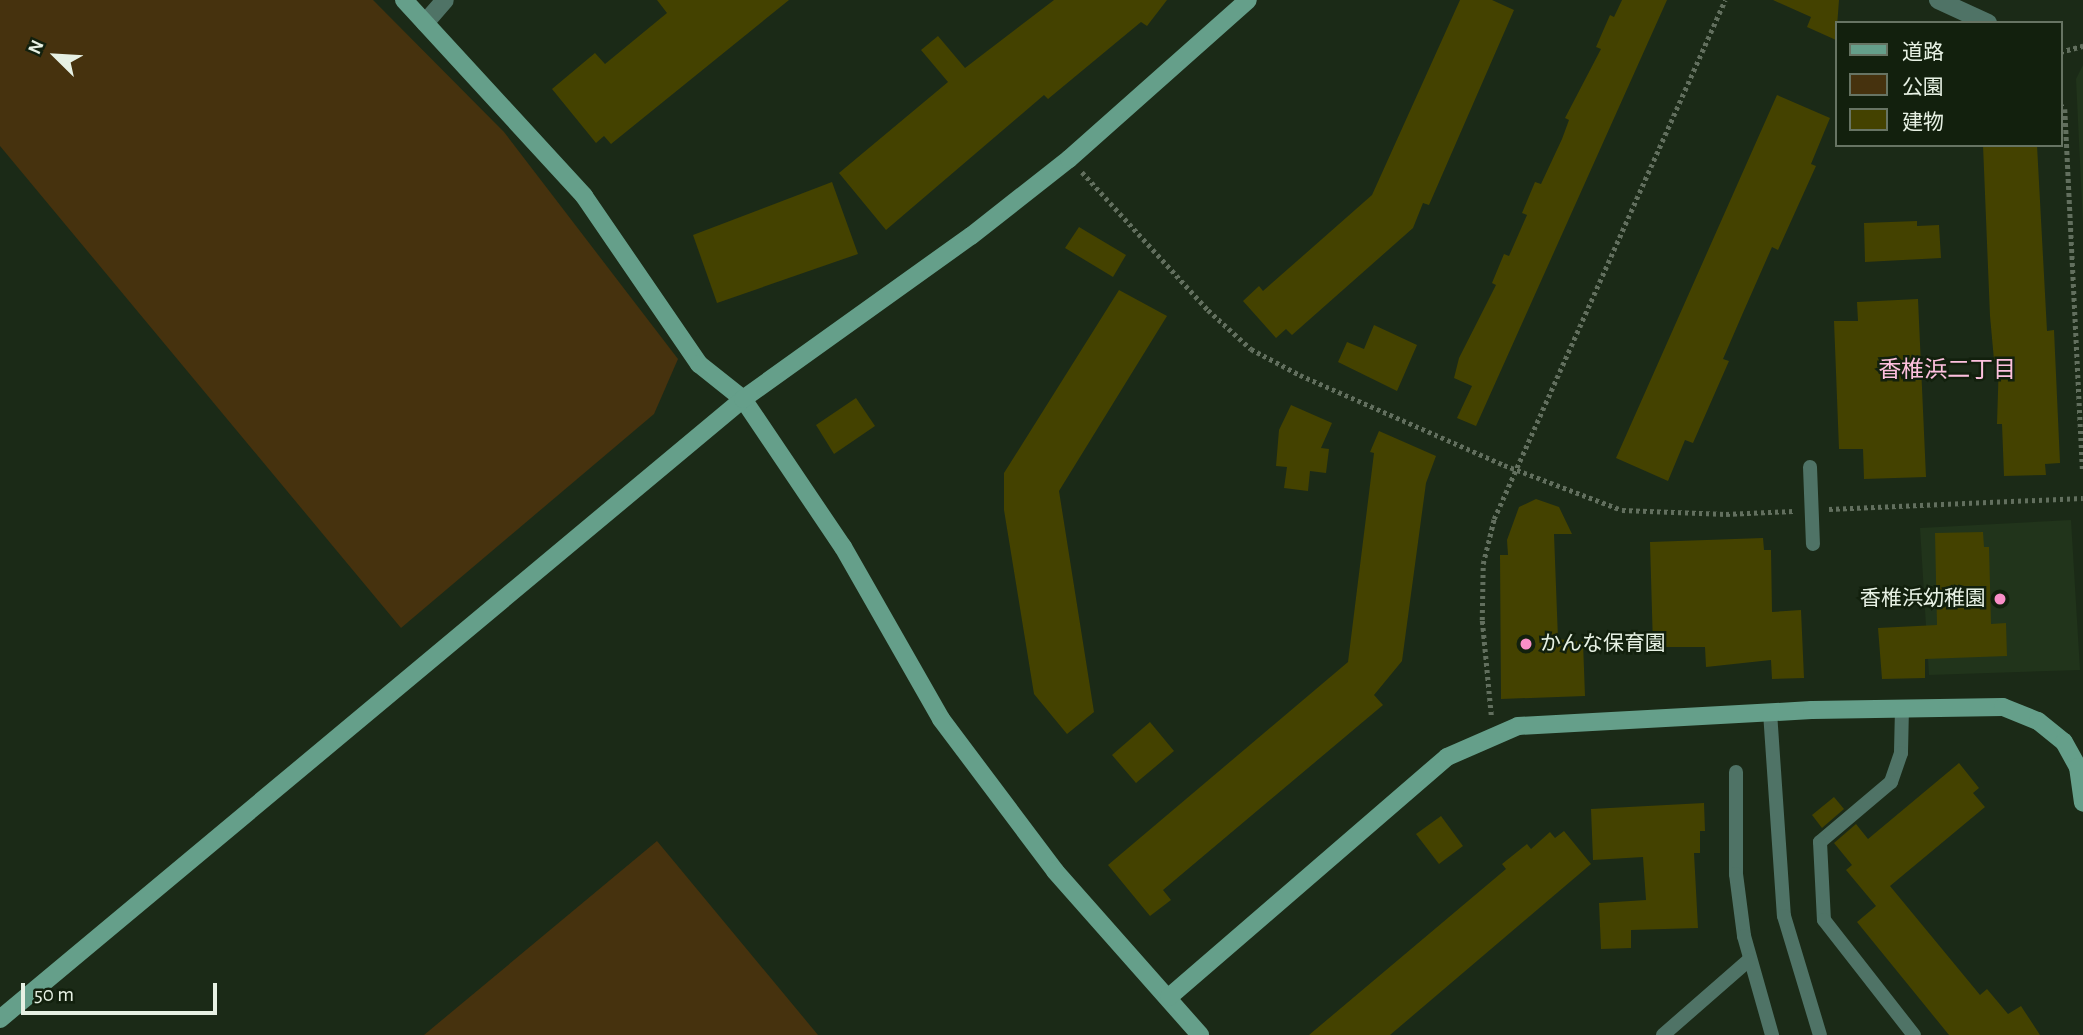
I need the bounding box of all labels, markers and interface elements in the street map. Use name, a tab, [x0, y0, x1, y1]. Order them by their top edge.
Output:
north arrow	[21, 21, 91, 91]
legend	[1834, 21, 2062, 147]
text: N	[25, 37, 48, 57]
text: 道路	[1902, 42, 1944, 63]
text: 公園	[1902, 77, 1944, 98]
text: 建物	[1902, 112, 1944, 133]
district label: 香椎浜二丁目	[1878, 357, 2016, 385]
place label: 香椎浜幼稚園	[1860, 586, 1986, 612]
marker: 香椎浜幼稚園	[1992, 591, 2008, 607]
place label: かんな保育園	[1540, 631, 1666, 657]
marker: かんな保育園	[1518, 636, 1534, 652]
scale bar	[24, 968, 220, 1012]
text: 50 m	[34, 984, 74, 1005]

